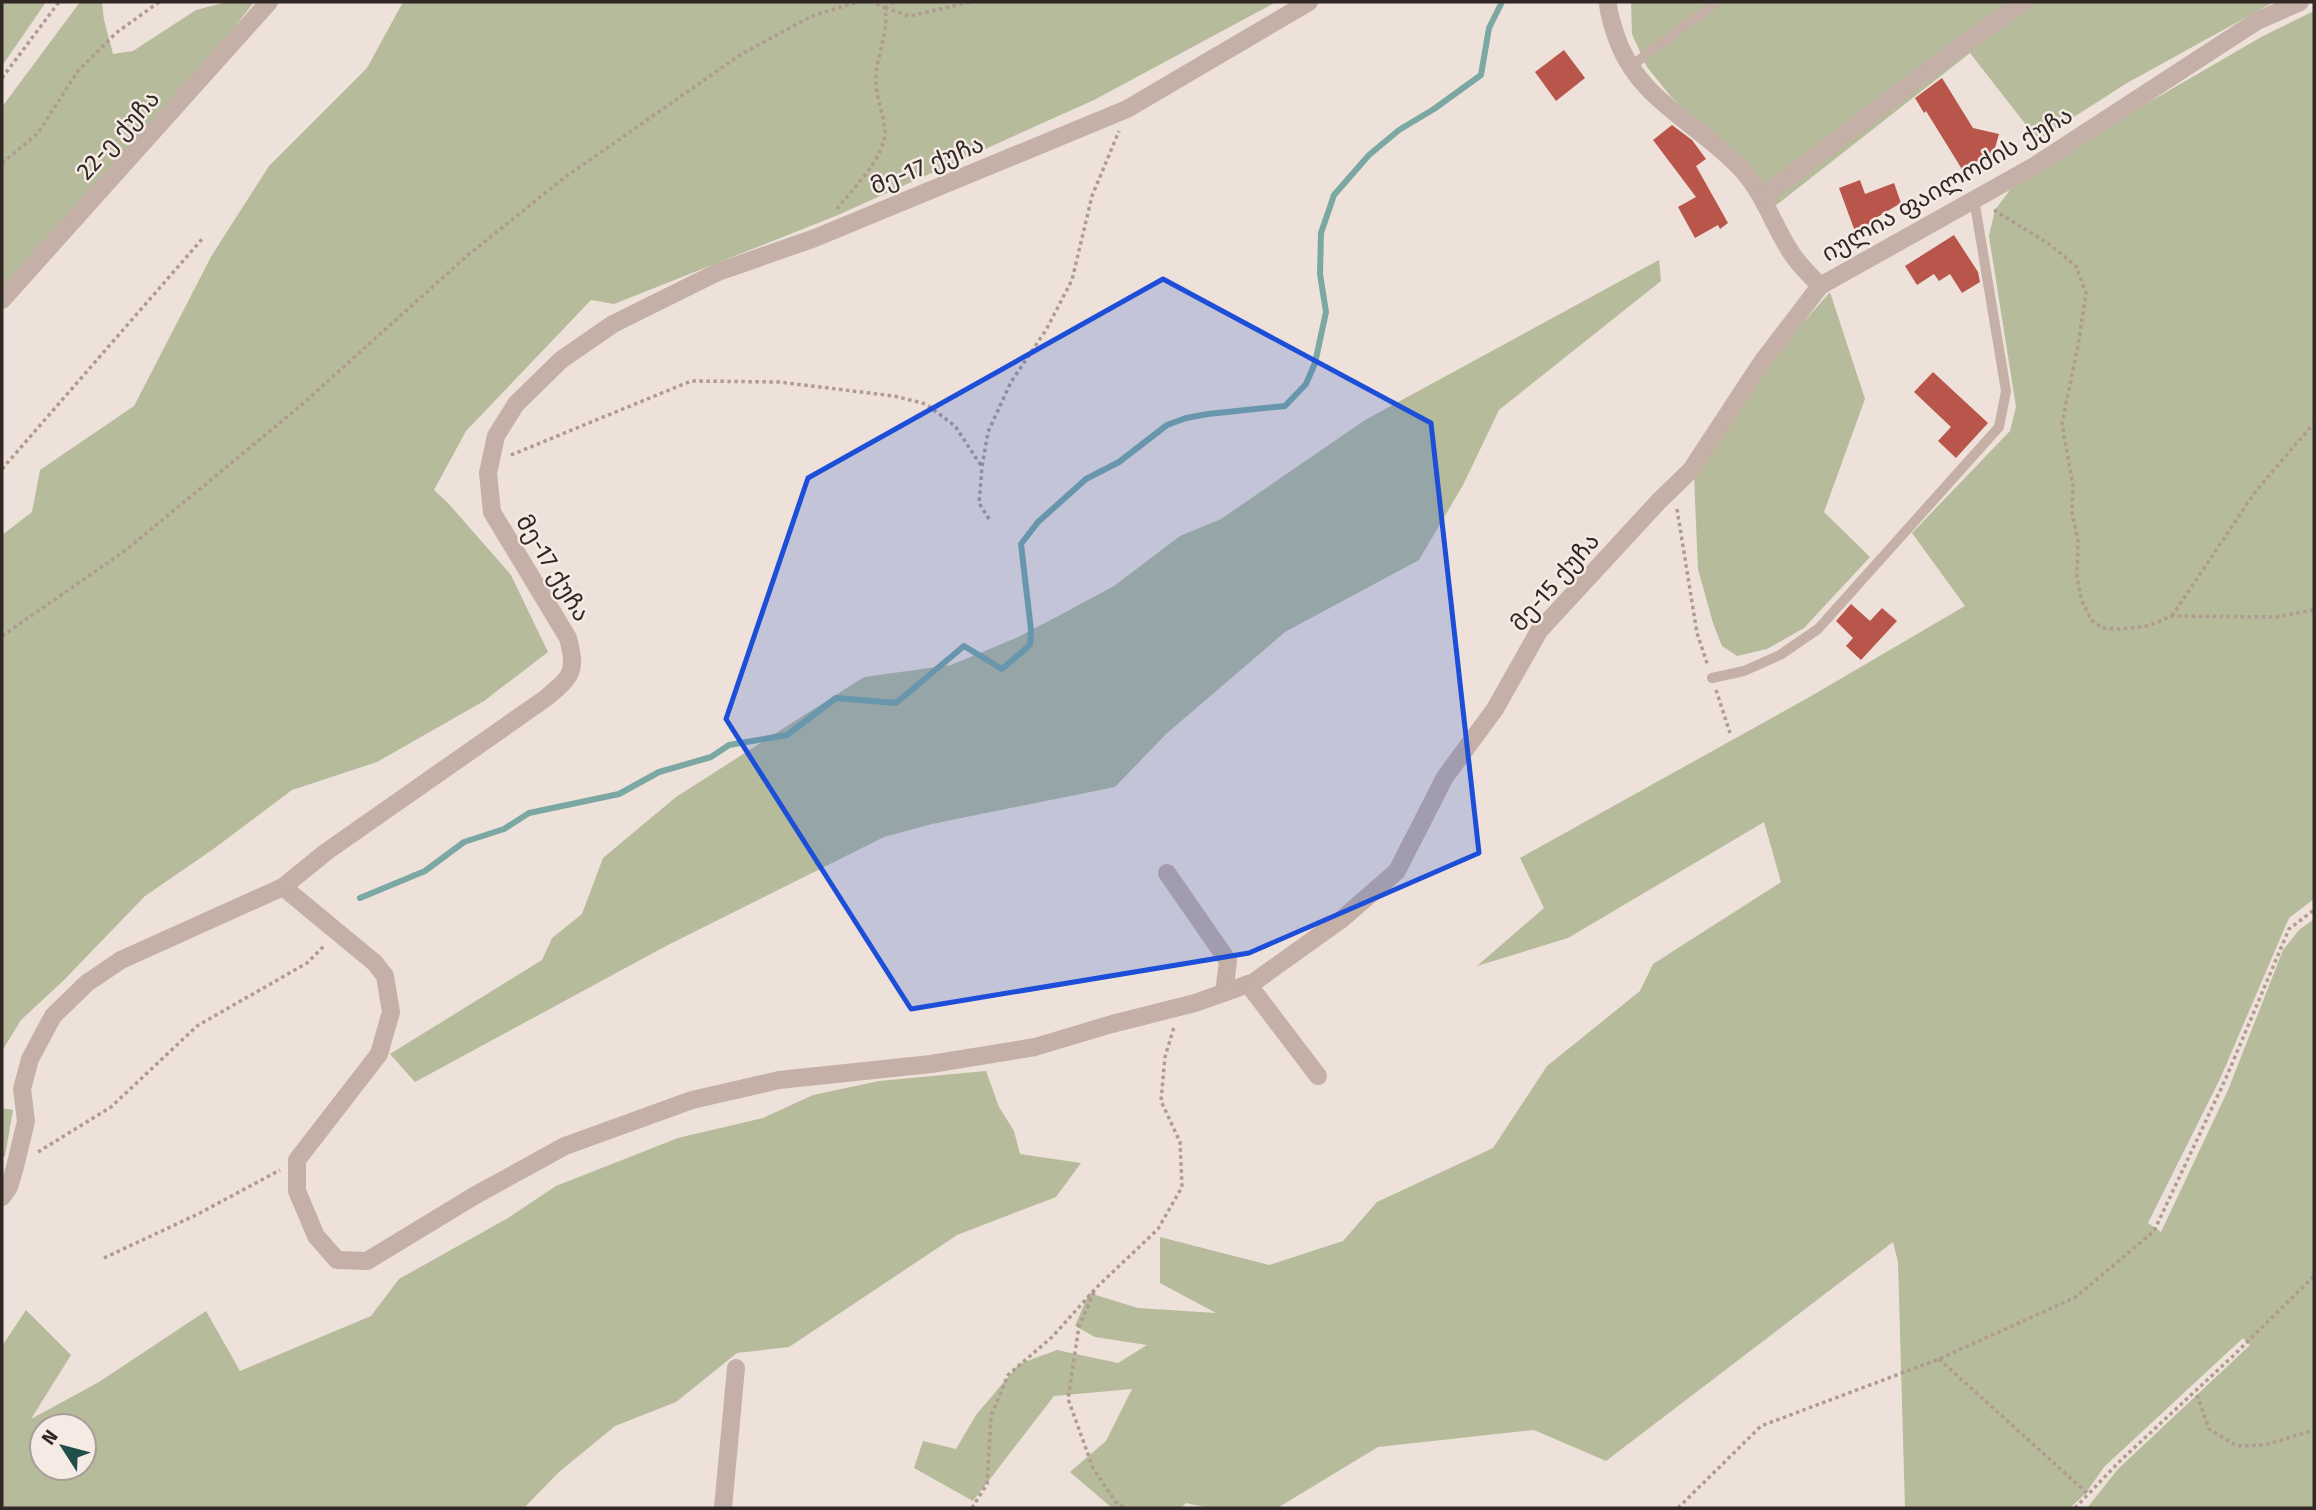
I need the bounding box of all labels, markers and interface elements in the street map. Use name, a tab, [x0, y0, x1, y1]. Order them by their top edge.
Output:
street label: 22-ე ქუჩა	[71, 85, 165, 185]
street label: იულია ფაილოძის ქუჩა	[1816, 101, 2078, 267]
street label: მე-17 ქუჩა	[866, 130, 988, 200]
street label: მე-17 ქუჩა	[510, 510, 596, 626]
street label: მე-15 ქუჩა	[1505, 527, 1605, 637]
north arrow	[28, 1412, 98, 1482]
text: N	[37, 1425, 63, 1449]

